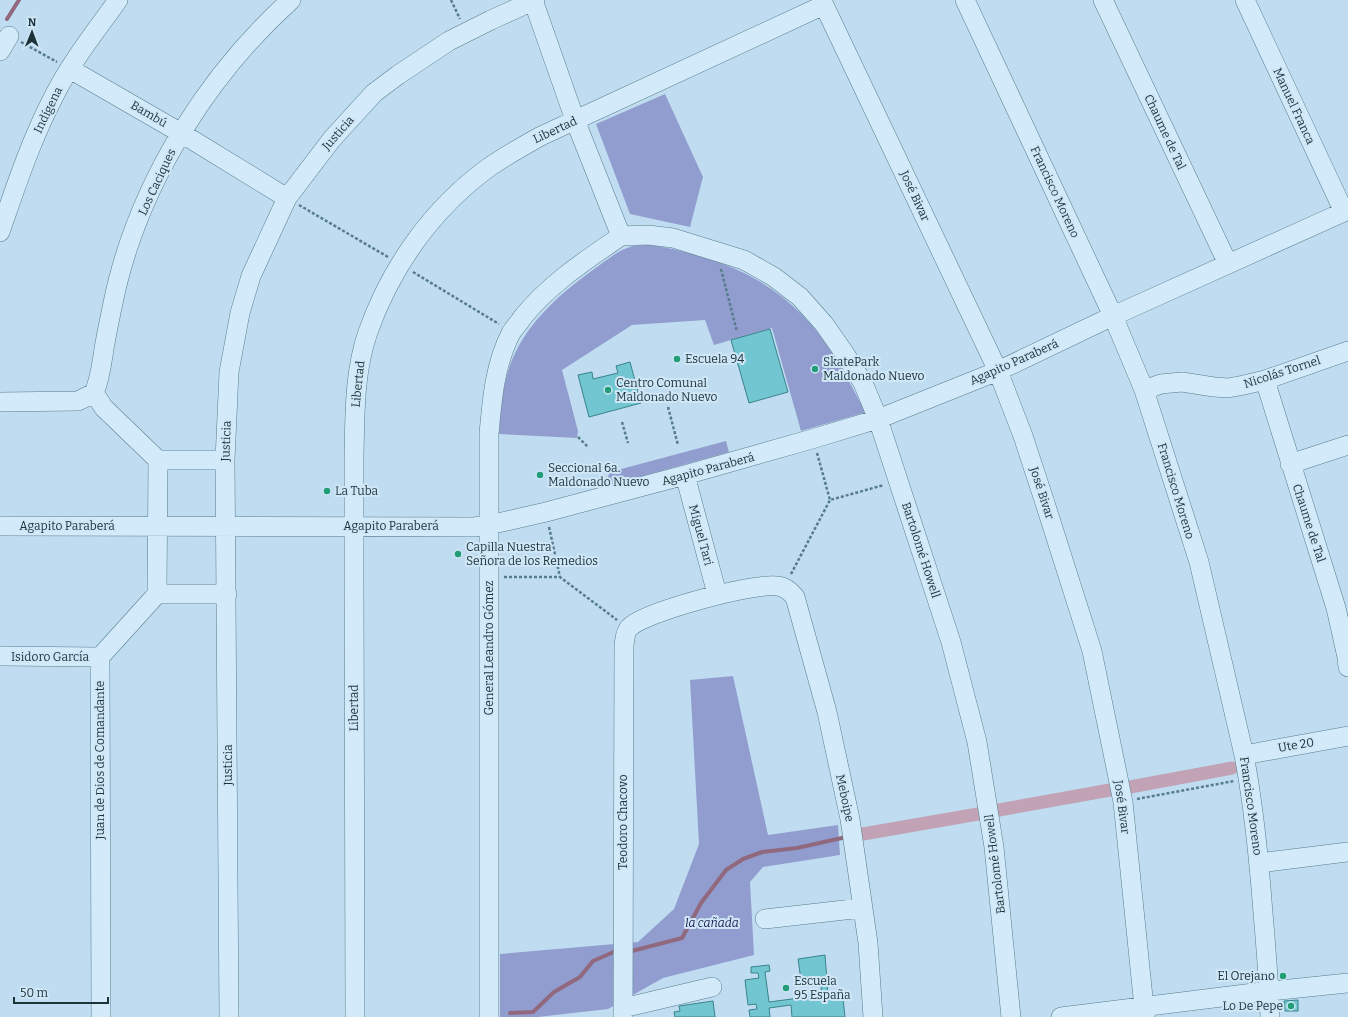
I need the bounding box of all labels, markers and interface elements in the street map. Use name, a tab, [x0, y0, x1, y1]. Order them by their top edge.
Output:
north arrow	[12, 12, 52, 52]
text: N	[28, 16, 37, 29]
street label: Manuel Franca	[1270, 66, 1318, 147]
street label: Indígena	[31, 84, 65, 135]
street label: Chaume de Tal	[1141, 92, 1189, 172]
street label: Bambú	[128, 98, 170, 130]
street label: Justicia	[319, 113, 357, 154]
street label: Libertad	[531, 114, 579, 146]
street label: Francisco Moreno	[1028, 144, 1082, 240]
street label: Los Caciques	[135, 146, 179, 218]
street label: José Bivar	[897, 168, 933, 224]
street label: Agapito Paraberá	[968, 336, 1061, 388]
place label: Escuela 94	[685, 352, 744, 366]
street label: Nicolás Tornel	[1242, 353, 1323, 391]
marker: Escuela 94	[672, 354, 682, 364]
place label: SkatePark Maldonado Nuevo	[823, 355, 924, 383]
street label: Libertad	[349, 360, 367, 408]
marker: SkatePark Maldonado Nuevo	[810, 364, 820, 374]
place label: Centro Comunal Maldonado Nuevo	[616, 376, 717, 404]
marker: Centro Comunal Maldonado Nuevo	[603, 385, 613, 395]
street label: Justicia	[218, 420, 234, 463]
street label: Francisco Moreno	[1155, 441, 1197, 541]
street label: Agapito Paraberá	[660, 450, 756, 488]
place label: Seccional 6a. Maldonado Nuevo	[548, 461, 649, 489]
street label: José Bivar	[1027, 464, 1057, 522]
marker: Seccional 6a. Maldonado Nuevo	[535, 470, 545, 480]
street label: Chaume de Tal	[1290, 482, 1328, 565]
place label: La Tuba	[335, 484, 379, 498]
marker: La Tuba	[322, 486, 332, 496]
street label: Bartolomé Howell	[899, 500, 943, 600]
street label: Miguel Tari	[686, 503, 716, 567]
street label: Agapito Paraberá	[19, 519, 115, 533]
street label: Agapito Paraberá	[343, 519, 439, 533]
place label: Capilla Nuestra Señora de los Remedios	[466, 540, 598, 568]
marker: Capilla Nuestra Señora de los Remedios	[453, 549, 463, 559]
street label: General Leandro Gómez	[482, 580, 496, 716]
street label: Isidoro García	[11, 650, 89, 664]
street label: Juan de Dios de Comandante	[93, 681, 107, 840]
street label: Libertad	[347, 685, 361, 731]
street label: Ute 20	[1277, 735, 1315, 755]
street label: Justicia	[221, 744, 235, 786]
street label: Francisco Moreno	[1237, 756, 1265, 856]
street label: Meboipe	[833, 773, 857, 823]
street label: Teodoro Chacovo	[616, 774, 630, 870]
street label: José Bivar	[1111, 778, 1133, 836]
street label: Bartolomé Howell	[982, 813, 1008, 915]
park label: la cañada	[685, 916, 739, 930]
place label: El Orejano	[1217, 969, 1275, 983]
marker: El Orejano	[1278, 971, 1288, 981]
place label: Escuela 95 España	[794, 974, 851, 1002]
scale bar	[14, 979, 108, 1005]
marker: Escuela 95 España	[781, 983, 791, 993]
text: 50 m	[20, 986, 49, 1000]
place label: Lo De Pepe	[1222, 999, 1283, 1013]
marker: Lo De Pepe	[1286, 1001, 1296, 1011]

